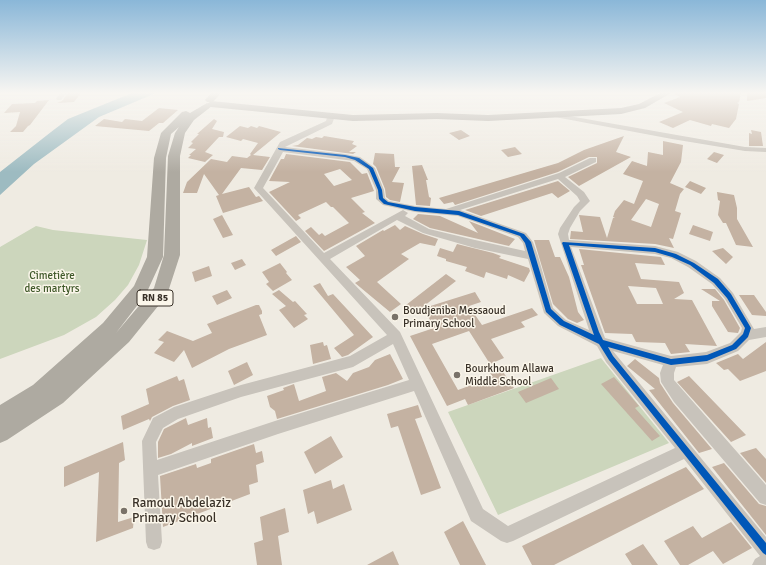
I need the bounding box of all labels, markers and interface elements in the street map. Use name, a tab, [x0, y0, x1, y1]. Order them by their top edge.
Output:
park label: Cimetière des martyrs	[24, 269, 80, 295]
road number: RN 85	[137, 290, 173, 306]
place label: Boudjeniba Messaoud Primary School	[403, 304, 506, 330]
marker: Boudjeniba Messaoud Primary School	[390, 312, 400, 322]
place label: Bourkhoum Allawa Middle School	[465, 362, 554, 388]
marker: Bourkhoum Allawa Middle School	[452, 370, 462, 380]
place label: Ramoul Abdelaziz Primary School	[132, 496, 231, 527]
marker: Ramoul Abdelaziz Primary School	[119, 506, 129, 516]

